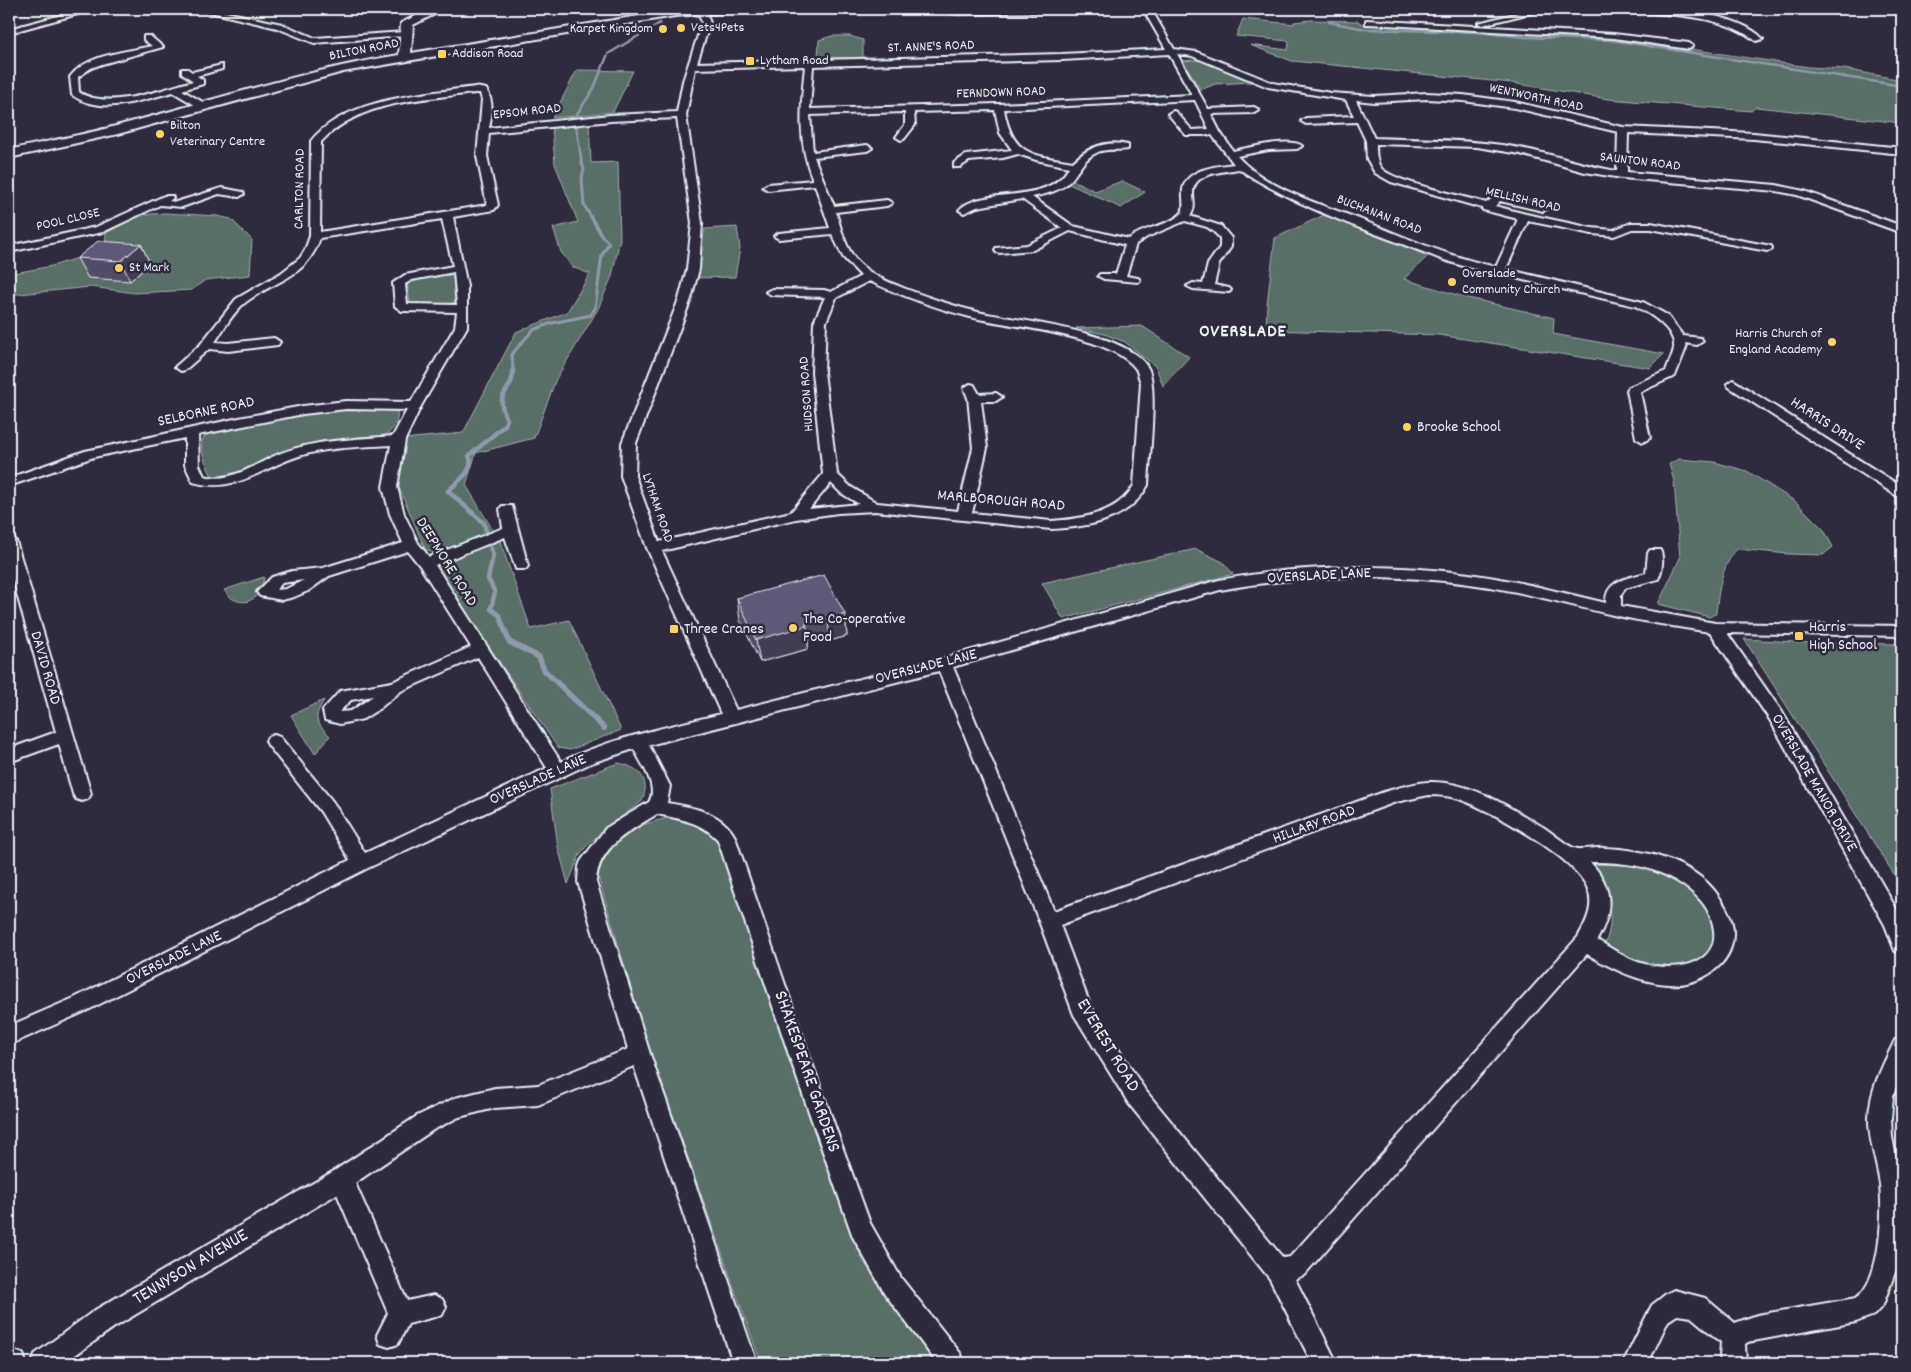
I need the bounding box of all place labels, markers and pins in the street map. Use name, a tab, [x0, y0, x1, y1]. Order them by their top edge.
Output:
place label: Vets4Pets	[691, 18, 744, 38]
place label: Karpet Kingdom	[570, 19, 653, 39]
marker: Vets4Pets	[675, 22, 687, 34]
marker: Karpet Kingdom	[657, 23, 669, 35]
place label: Addison Road	[452, 44, 523, 64]
marker: Addison Road	[436, 48, 448, 60]
place label: Lytham Road	[760, 51, 829, 71]
marker: Lytham Road	[744, 55, 756, 67]
place label: Bilton Veterinary Centre	[170, 116, 265, 152]
marker: Bilton Veterinary Centre	[154, 128, 166, 140]
place label: St Mark	[129, 258, 170, 278]
marker: St Mark	[113, 262, 125, 274]
place label: Overslade Community Church	[1462, 264, 1560, 300]
marker: Overslade Community Church	[1446, 276, 1458, 288]
place label: Harris Church of England Academy	[1729, 324, 1823, 360]
marker: Harris Church of England Academy	[1826, 336, 1838, 348]
place label: Brooke School	[1417, 416, 1501, 439]
marker: Brooke School	[1401, 421, 1413, 433]
place label: The Co-operative Food	[803, 608, 905, 649]
place label: Harris High School	[1809, 616, 1877, 657]
place label: Three Cranes	[684, 618, 764, 641]
marker: The Co-operative Food	[787, 622, 799, 634]
marker: Three Cranes	[668, 623, 680, 635]
marker: Harris High School	[1793, 630, 1805, 642]

